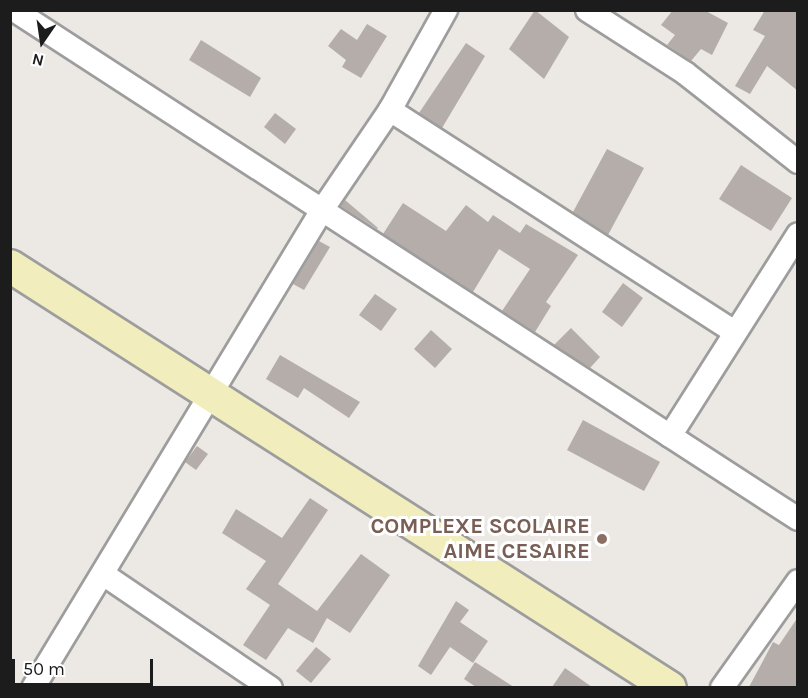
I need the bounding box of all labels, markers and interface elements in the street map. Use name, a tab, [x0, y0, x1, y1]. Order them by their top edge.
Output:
north arrow	[12, 12, 72, 72]
text: N	[30, 49, 46, 71]
place label: COMPLEXE SCOLAIRE AIME CESAIRE	[370, 513, 590, 564]
marker: COMPLEXE SCOLAIRE AIME CESAIRE	[595, 532, 609, 546]
scale bar	[15, 647, 156, 685]
text: 50 m	[23, 658, 65, 680]

